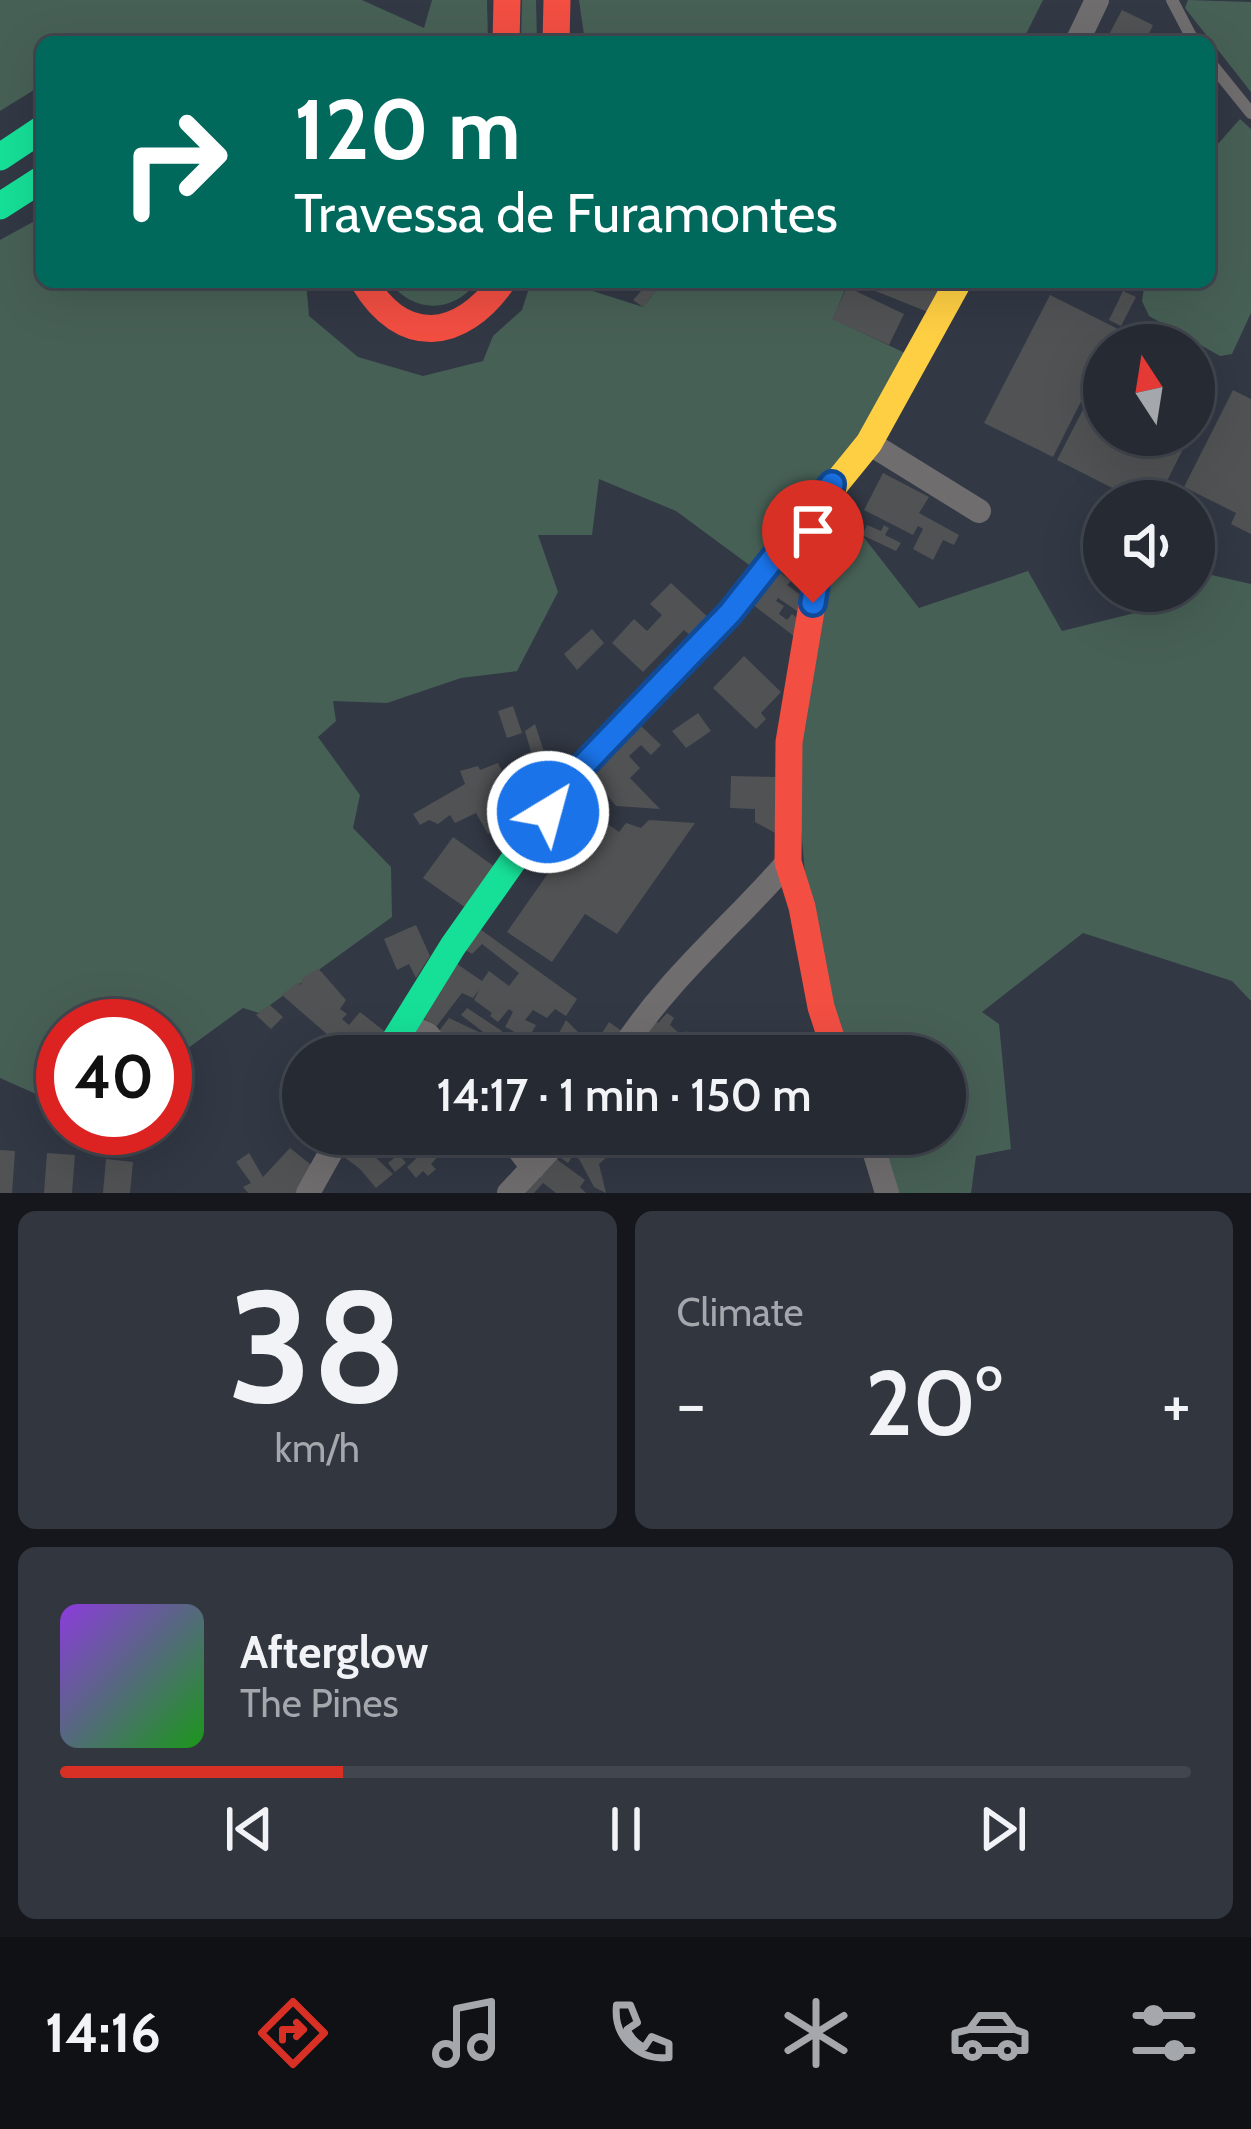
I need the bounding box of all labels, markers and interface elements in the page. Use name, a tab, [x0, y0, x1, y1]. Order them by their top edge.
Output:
text: 120 m	[294, 78, 521, 180]
icon: right	[96, 84, 252, 240]
text: Travessa de Furamontes	[294, 180, 838, 246]
north arrow	[1083, 324, 1215, 456]
map controls	[1083, 324, 1215, 612]
pin	[762, 480, 864, 603]
button: sound	[1083, 480, 1215, 612]
icon: arrive	[780, 498, 846, 564]
position arrow	[485, 749, 611, 875]
speed limit sign: 40	[36, 999, 192, 1155]
text: 14:17 · 1 min · 150 m	[437, 1068, 811, 1122]
text: 38	[228, 1251, 406, 1441]
text: Climate	[677, 1288, 803, 1336]
text: 20°	[865, 1348, 1002, 1458]
text: −	[677, 1363, 706, 1444]
text: +	[1162, 1363, 1191, 1444]
text: km/h	[275, 1424, 360, 1472]
text: Afterglow	[240, 1625, 428, 1679]
text: The Pines	[240, 1679, 399, 1727]
icon: previous	[216, 1796, 282, 1862]
icon: pause	[593, 1796, 659, 1862]
icon: next	[970, 1796, 1036, 1862]
icon: directions	[251, 1991, 335, 2075]
icon: music	[425, 1991, 509, 2075]
icon: phone	[599, 1991, 683, 2075]
icon: climate	[774, 1991, 858, 2075]
icon: car	[948, 1991, 1032, 2075]
icon: filters	[1122, 1991, 1206, 2075]
text: 14:16	[45, 2000, 161, 2066]

